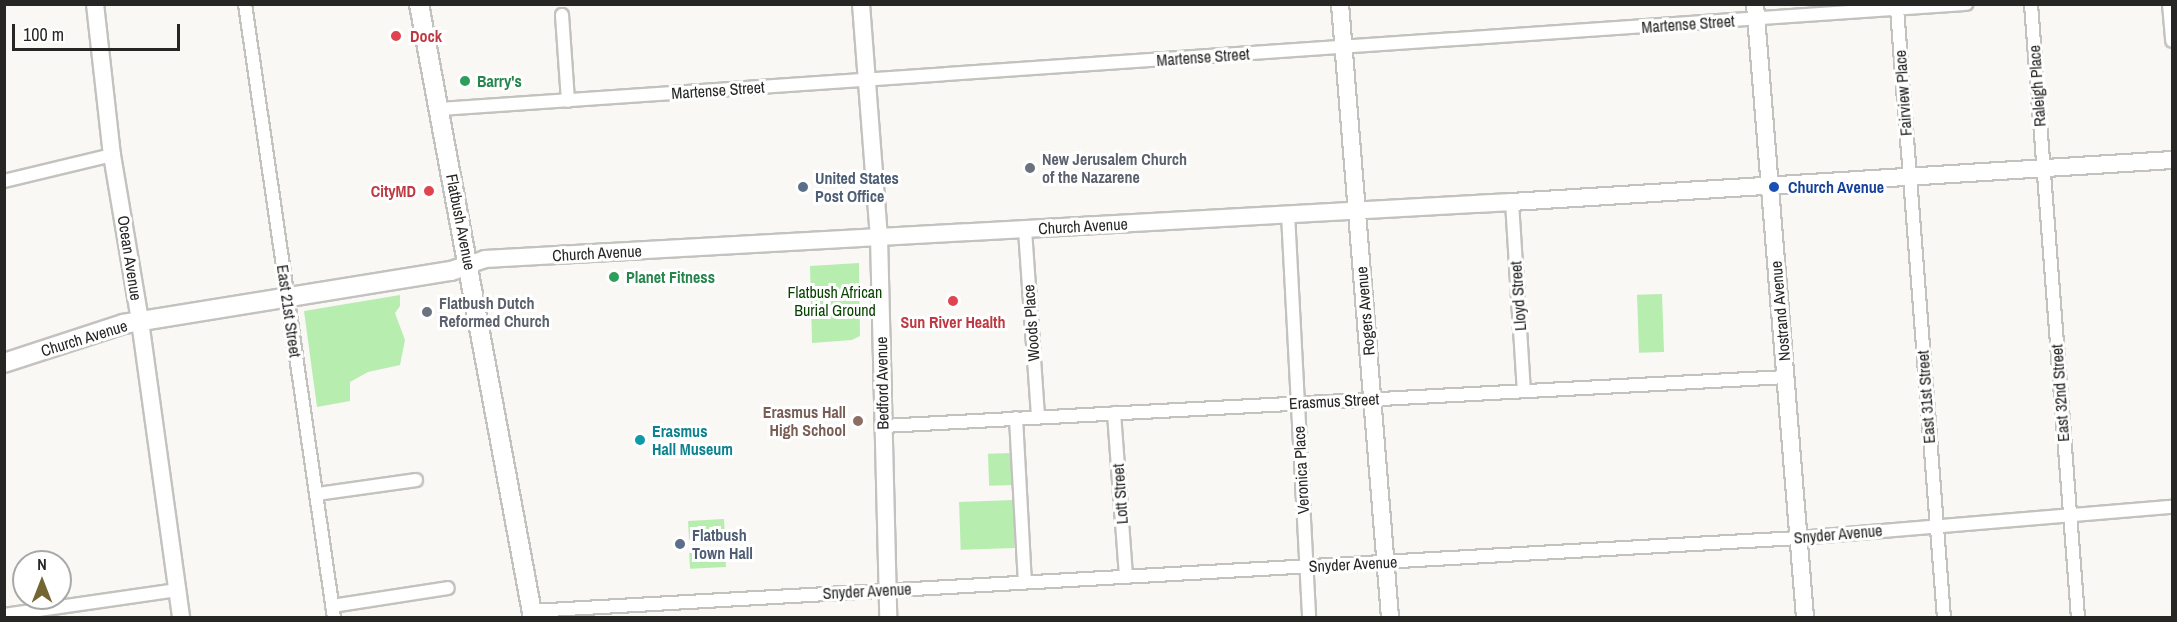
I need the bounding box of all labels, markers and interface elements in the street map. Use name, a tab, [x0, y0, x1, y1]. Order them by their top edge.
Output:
street label: Martense Street	[1641, 11, 1735, 37]
scale bar	[15, 12, 183, 50]
text: 100 m	[23, 22, 64, 47]
place label: Dock	[410, 26, 442, 46]
marker: Dock	[387, 27, 405, 45]
street label: Martense Street	[1156, 44, 1250, 70]
street label: Raleigh Place	[2025, 45, 2049, 127]
street label: Fairview Place	[1890, 49, 1916, 137]
place label: Barry's	[477, 71, 522, 91]
marker: Barry's	[458, 74, 472, 88]
street label: Martense Street	[671, 77, 765, 103]
place label: New Jerusalem Church of the Nazarene	[1042, 149, 1187, 187]
marker: New Jerusalem Church of the Nazarene	[1023, 161, 1037, 175]
place label: United States Post Office	[815, 168, 899, 206]
street label: Flatbush Avenue	[442, 172, 480, 272]
place label: Church Avenue	[1788, 177, 1884, 197]
marker: Church Avenue	[1765, 178, 1783, 196]
marker: United States Post Office	[796, 180, 810, 194]
place label: CityMD	[371, 181, 416, 201]
marker: CityMD	[420, 182, 438, 200]
street label: Ocean Avenue	[114, 214, 146, 302]
street label: Church Avenue	[1037, 214, 1129, 238]
street label: Church Avenue	[551, 241, 643, 265]
street label: Lloyd Street	[1506, 260, 1530, 332]
street label: Nostrand Avenue	[1766, 260, 1794, 362]
street label: East 21st Street	[273, 263, 305, 359]
street label: Rogers Avenue	[1352, 265, 1378, 357]
place label: Planet Fitness	[626, 267, 715, 287]
marker: Planet Fitness	[607, 270, 621, 284]
park label: Flatbush African Burial Ground	[787, 282, 883, 320]
street label: Woods Place	[1019, 284, 1043, 362]
marker: Sun River Health	[944, 292, 962, 310]
place label: Flatbush Dutch Reformed Church	[439, 293, 550, 331]
marker: Flatbush Dutch Reformed Church	[420, 305, 434, 319]
place label: Sun River Health	[901, 312, 1005, 332]
street label: Church Avenue	[38, 316, 130, 360]
street label: Bedford Avenue	[872, 336, 892, 430]
street label: East 32nd Street	[2047, 344, 2073, 442]
street label: East 31st Street	[1913, 350, 1939, 444]
street label: Erasmus Street	[1288, 389, 1380, 413]
place label: Erasmus Hall High School	[763, 402, 846, 440]
marker: Erasmus Hall High School	[851, 414, 865, 428]
place label: Erasmus Hall Museum	[652, 421, 733, 459]
street label: Veronica Place	[1289, 425, 1313, 515]
marker: Erasmus Hall Museum	[633, 433, 647, 447]
street label: Lott Street	[1108, 463, 1132, 525]
street label: Snyder Avenue	[1793, 521, 1883, 547]
place label: Flatbush Town Hall	[692, 525, 753, 563]
marker: Flatbush Town Hall	[673, 537, 687, 551]
north arrow	[12, 550, 72, 610]
street label: Snyder Avenue	[1308, 552, 1398, 576]
text: N	[37, 553, 47, 575]
street label: Snyder Avenue	[822, 579, 912, 603]

